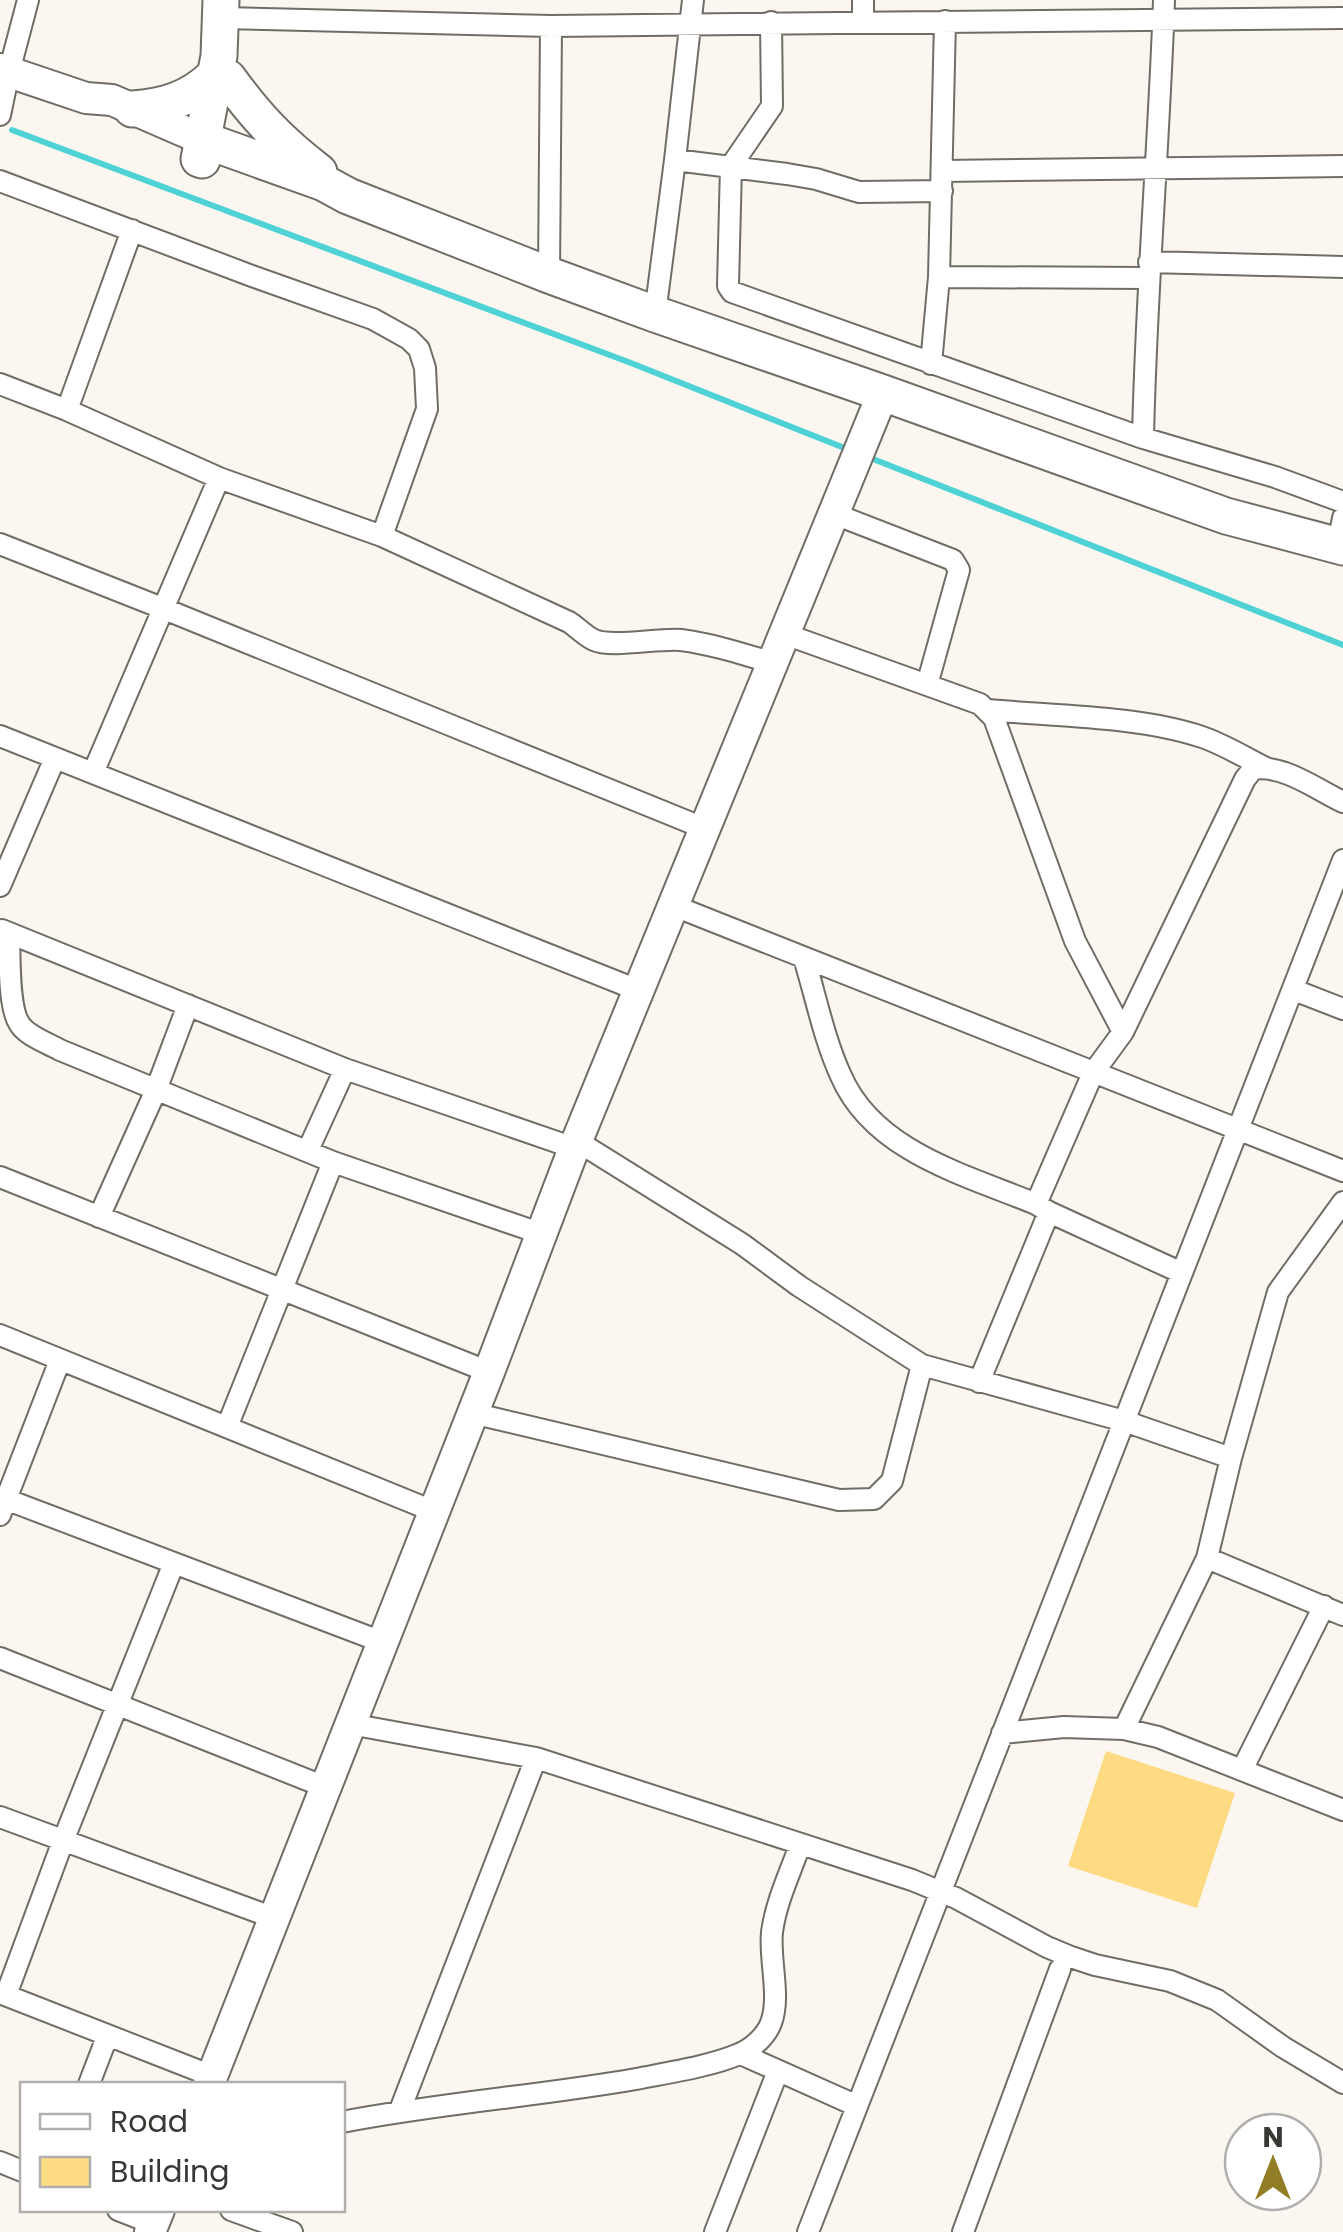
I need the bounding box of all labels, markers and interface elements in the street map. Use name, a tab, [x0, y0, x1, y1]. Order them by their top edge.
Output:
legend	[20, 2082, 345, 2212]
text: Road	[110, 2100, 188, 2143]
north arrow	[1223, 2112, 1323, 2212]
text: N	[1262, 2118, 1284, 2157]
text: Building	[110, 2150, 230, 2193]

